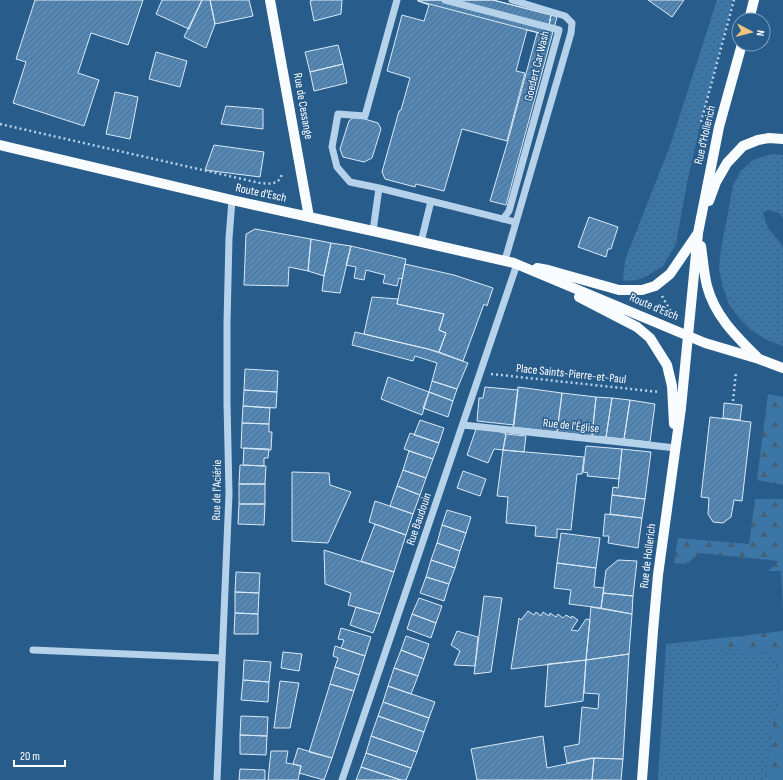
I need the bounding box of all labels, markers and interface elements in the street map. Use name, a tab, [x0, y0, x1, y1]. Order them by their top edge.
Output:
north arrow	[731, 12, 771, 52]
street label: Goedert Car Wash	[521, 29, 553, 103]
text: N	[754, 29, 767, 37]
street label: Rue de Cessange	[290, 72, 316, 141]
street label: Rue d'Hollerich	[691, 104, 719, 166]
street label: Route d'Esch	[234, 180, 288, 206]
street label: Route d'Esch	[627, 290, 681, 324]
street label: Place Saints-Pierre-et-Paul	[515, 361, 627, 387]
street label: Rue de l'Église	[542, 416, 600, 436]
street label: Rue de l'Aciérie	[209, 459, 225, 521]
street label: Rue Baudouin	[403, 491, 435, 547]
street label: Rue de Hollerich	[637, 523, 659, 589]
scale bar	[14, 742, 65, 768]
text: 20 m	[20, 749, 40, 764]

